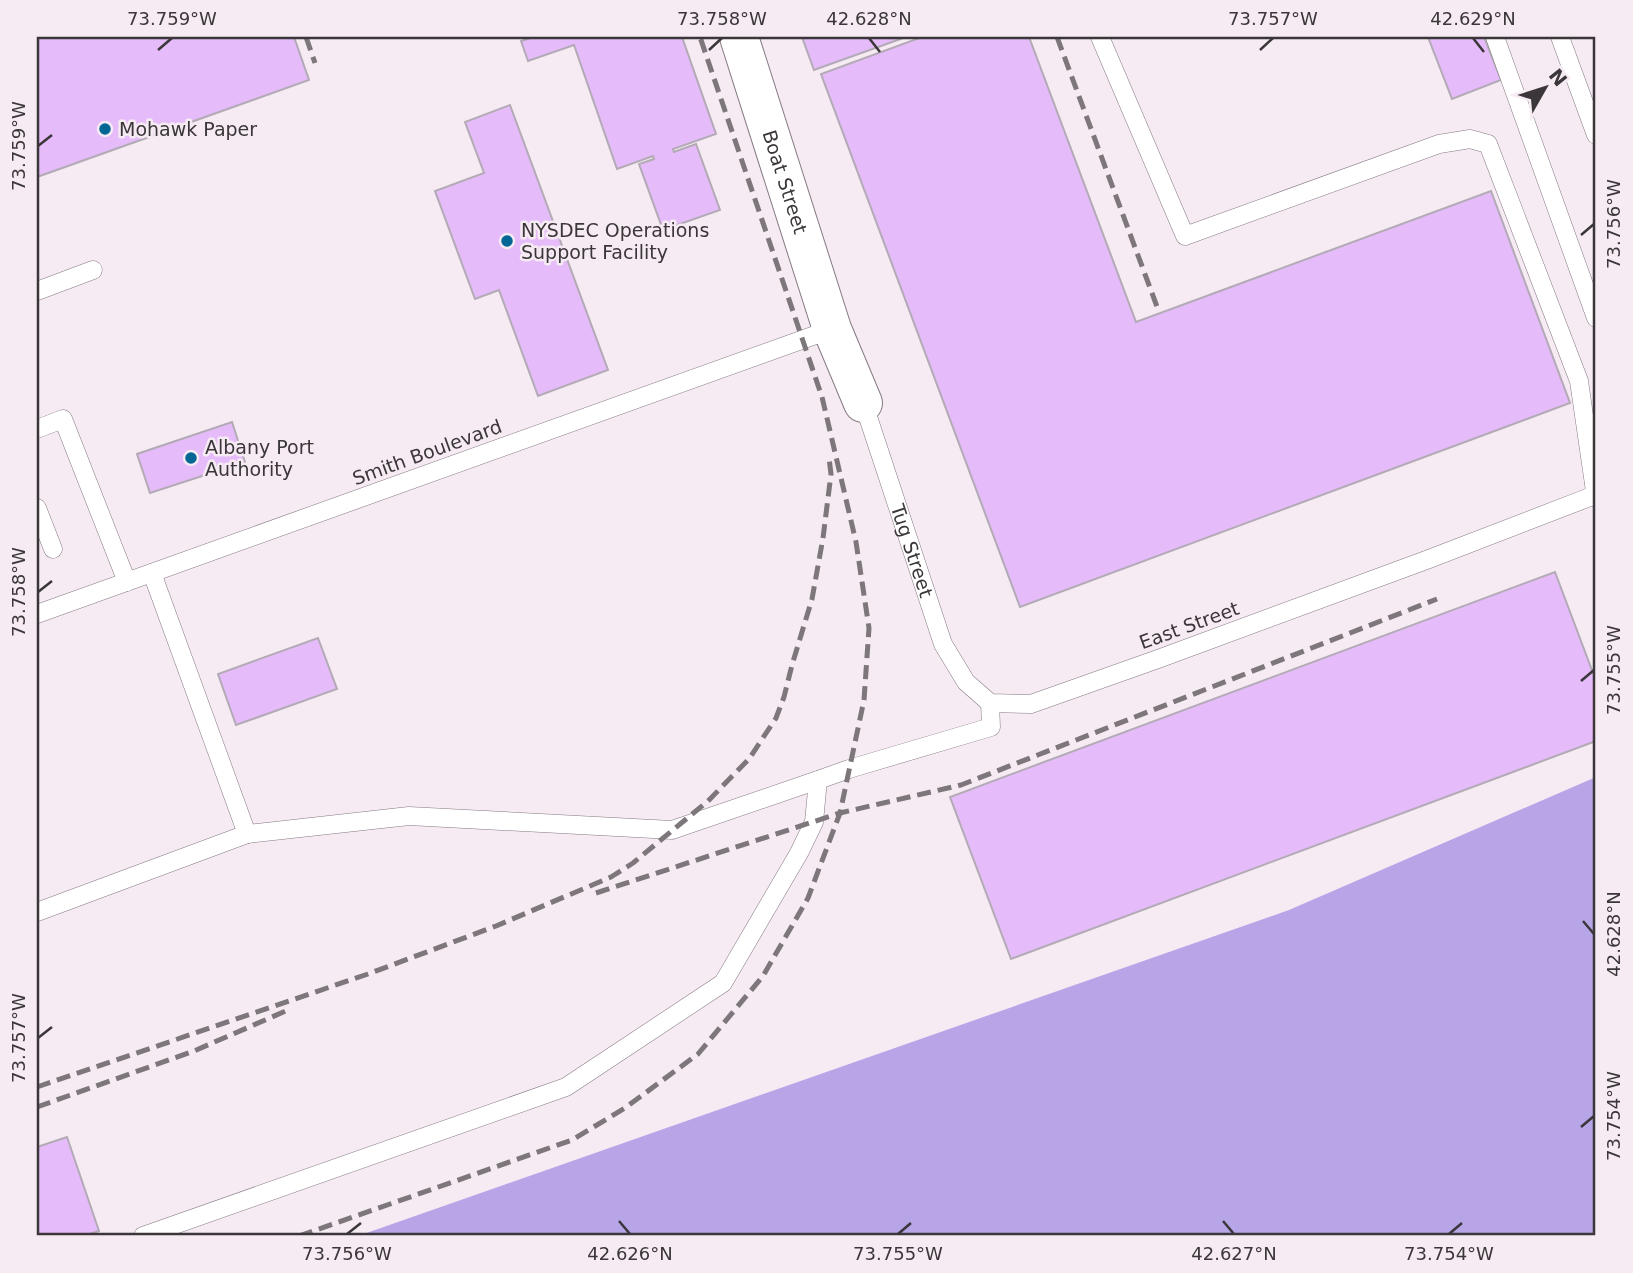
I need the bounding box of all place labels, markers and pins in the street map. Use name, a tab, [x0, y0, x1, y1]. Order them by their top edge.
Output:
place label: Mohawk Paper	[119, 118, 257, 140]
marker: Mohawk Paper	[97, 121, 113, 137]
place label: NYSDEC Operations Support Facility	[521, 219, 709, 263]
marker: NYSDEC Operations Support Facility	[499, 233, 515, 249]
place label: Albany Port Authority	[205, 436, 314, 480]
marker: Albany Port Authority	[183, 450, 199, 466]

